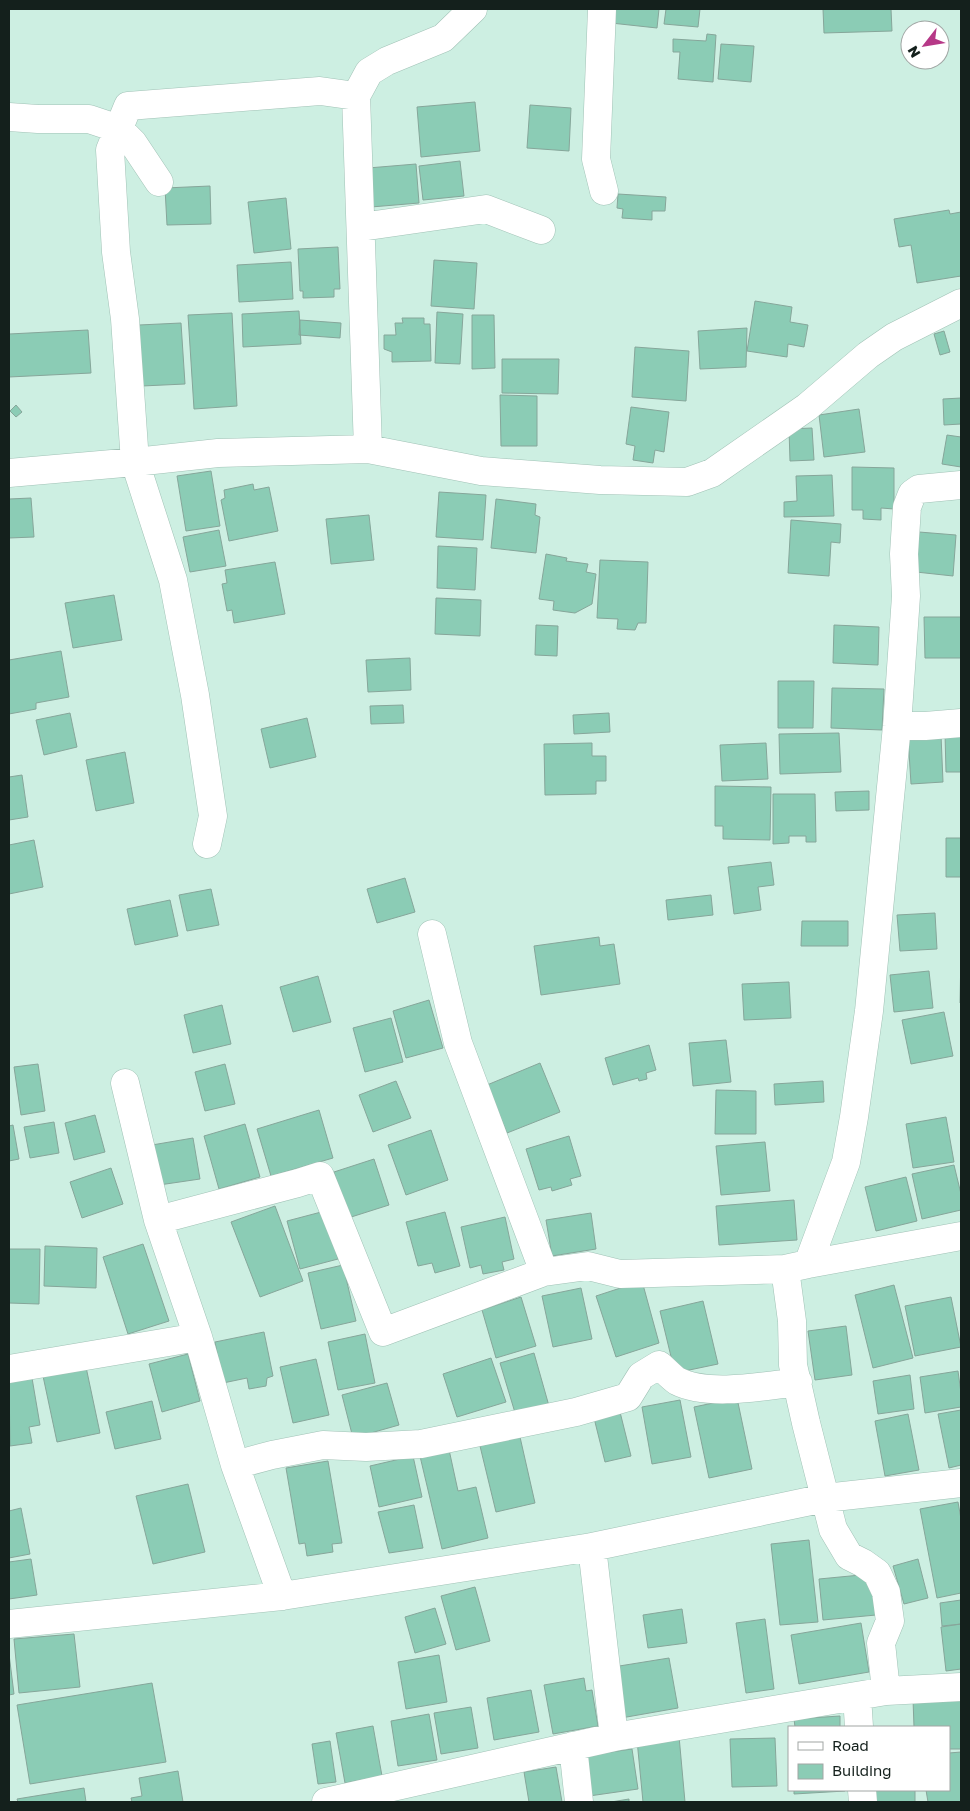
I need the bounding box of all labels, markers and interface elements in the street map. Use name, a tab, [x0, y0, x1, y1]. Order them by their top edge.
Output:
north arrow	[900, 20, 950, 70]
text: N	[903, 43, 923, 61]
legend	[788, 1726, 950, 1791]
text: Road	[832, 1736, 869, 1754]
text: Building	[832, 1761, 892, 1779]

